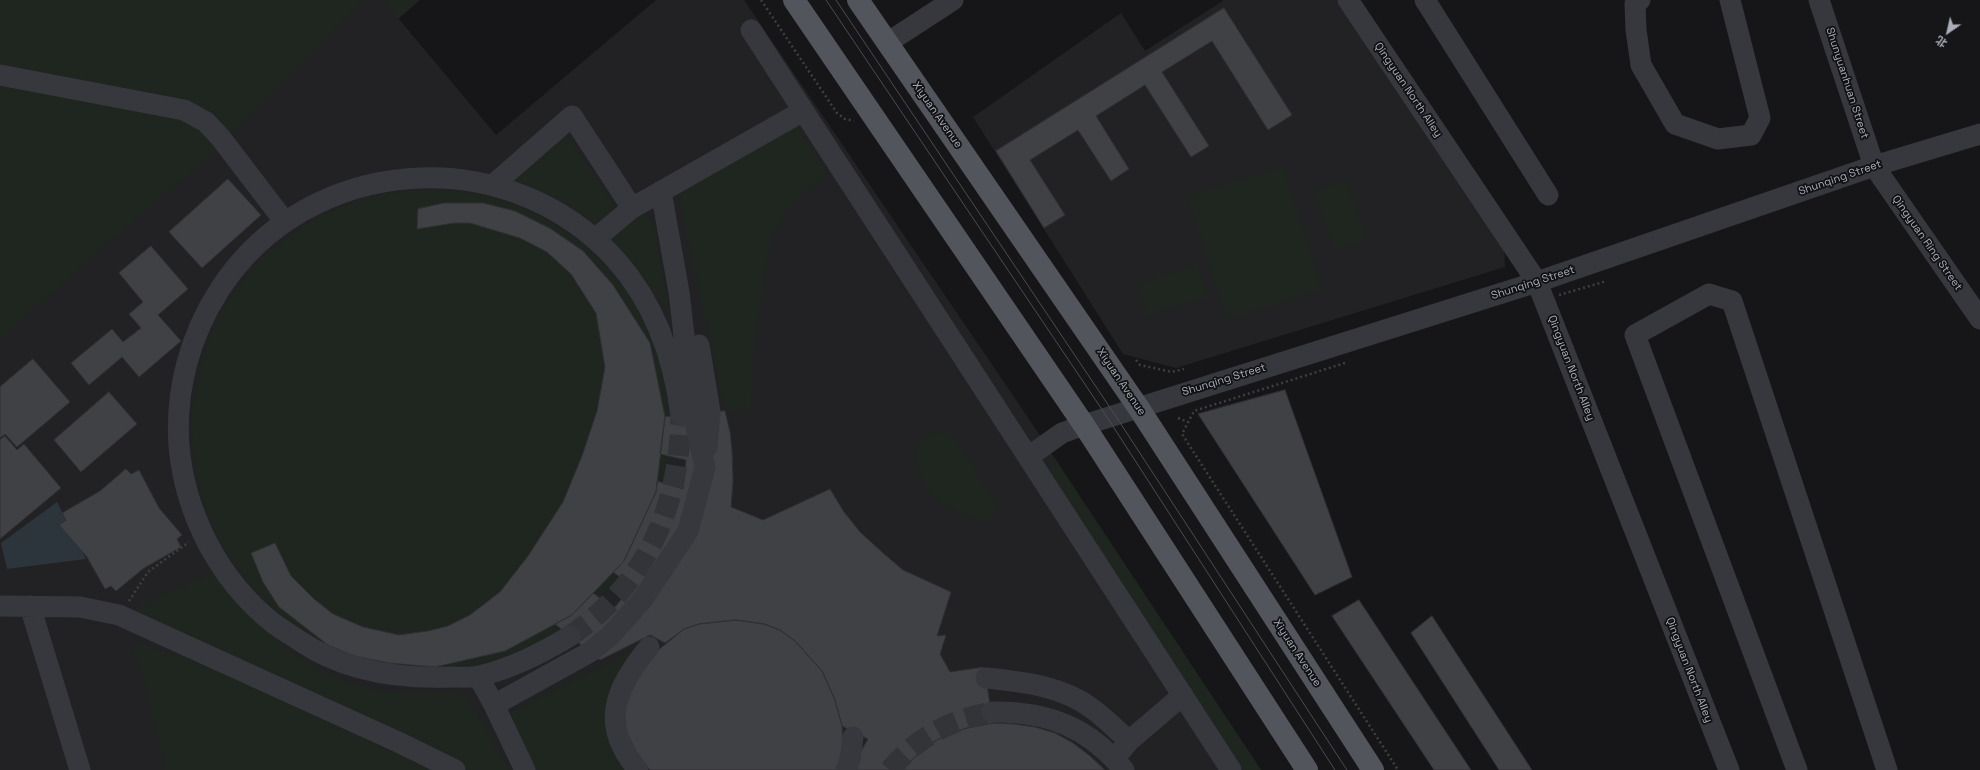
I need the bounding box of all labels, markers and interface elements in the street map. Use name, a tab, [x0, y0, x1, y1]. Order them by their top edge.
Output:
north arrow	[1928, 12, 1968, 52]
street label: Shunyuanhuan Street	[1823, 26, 1871, 140]
text: 北	[1933, 33, 1950, 51]
street label: Qingyuan North Alley	[1371, 40, 1445, 140]
street label: Xiyuan Avenue	[909, 79, 965, 151]
street label: Shunqing Street	[1797, 158, 1883, 198]
street label: Qingyuan Ring Street	[1889, 193, 1965, 293]
street label: Shunqing Street	[1490, 263, 1576, 303]
street label: Qingyuan North Alley	[1545, 314, 1597, 422]
street label: Xiyuan Avenue	[1094, 346, 1148, 418]
street label: Shunqing Street	[1181, 361, 1267, 399]
street label: Qingyuan North Alley	[1663, 616, 1715, 724]
street label: Xiyuan Avenue	[1270, 617, 1324, 689]

